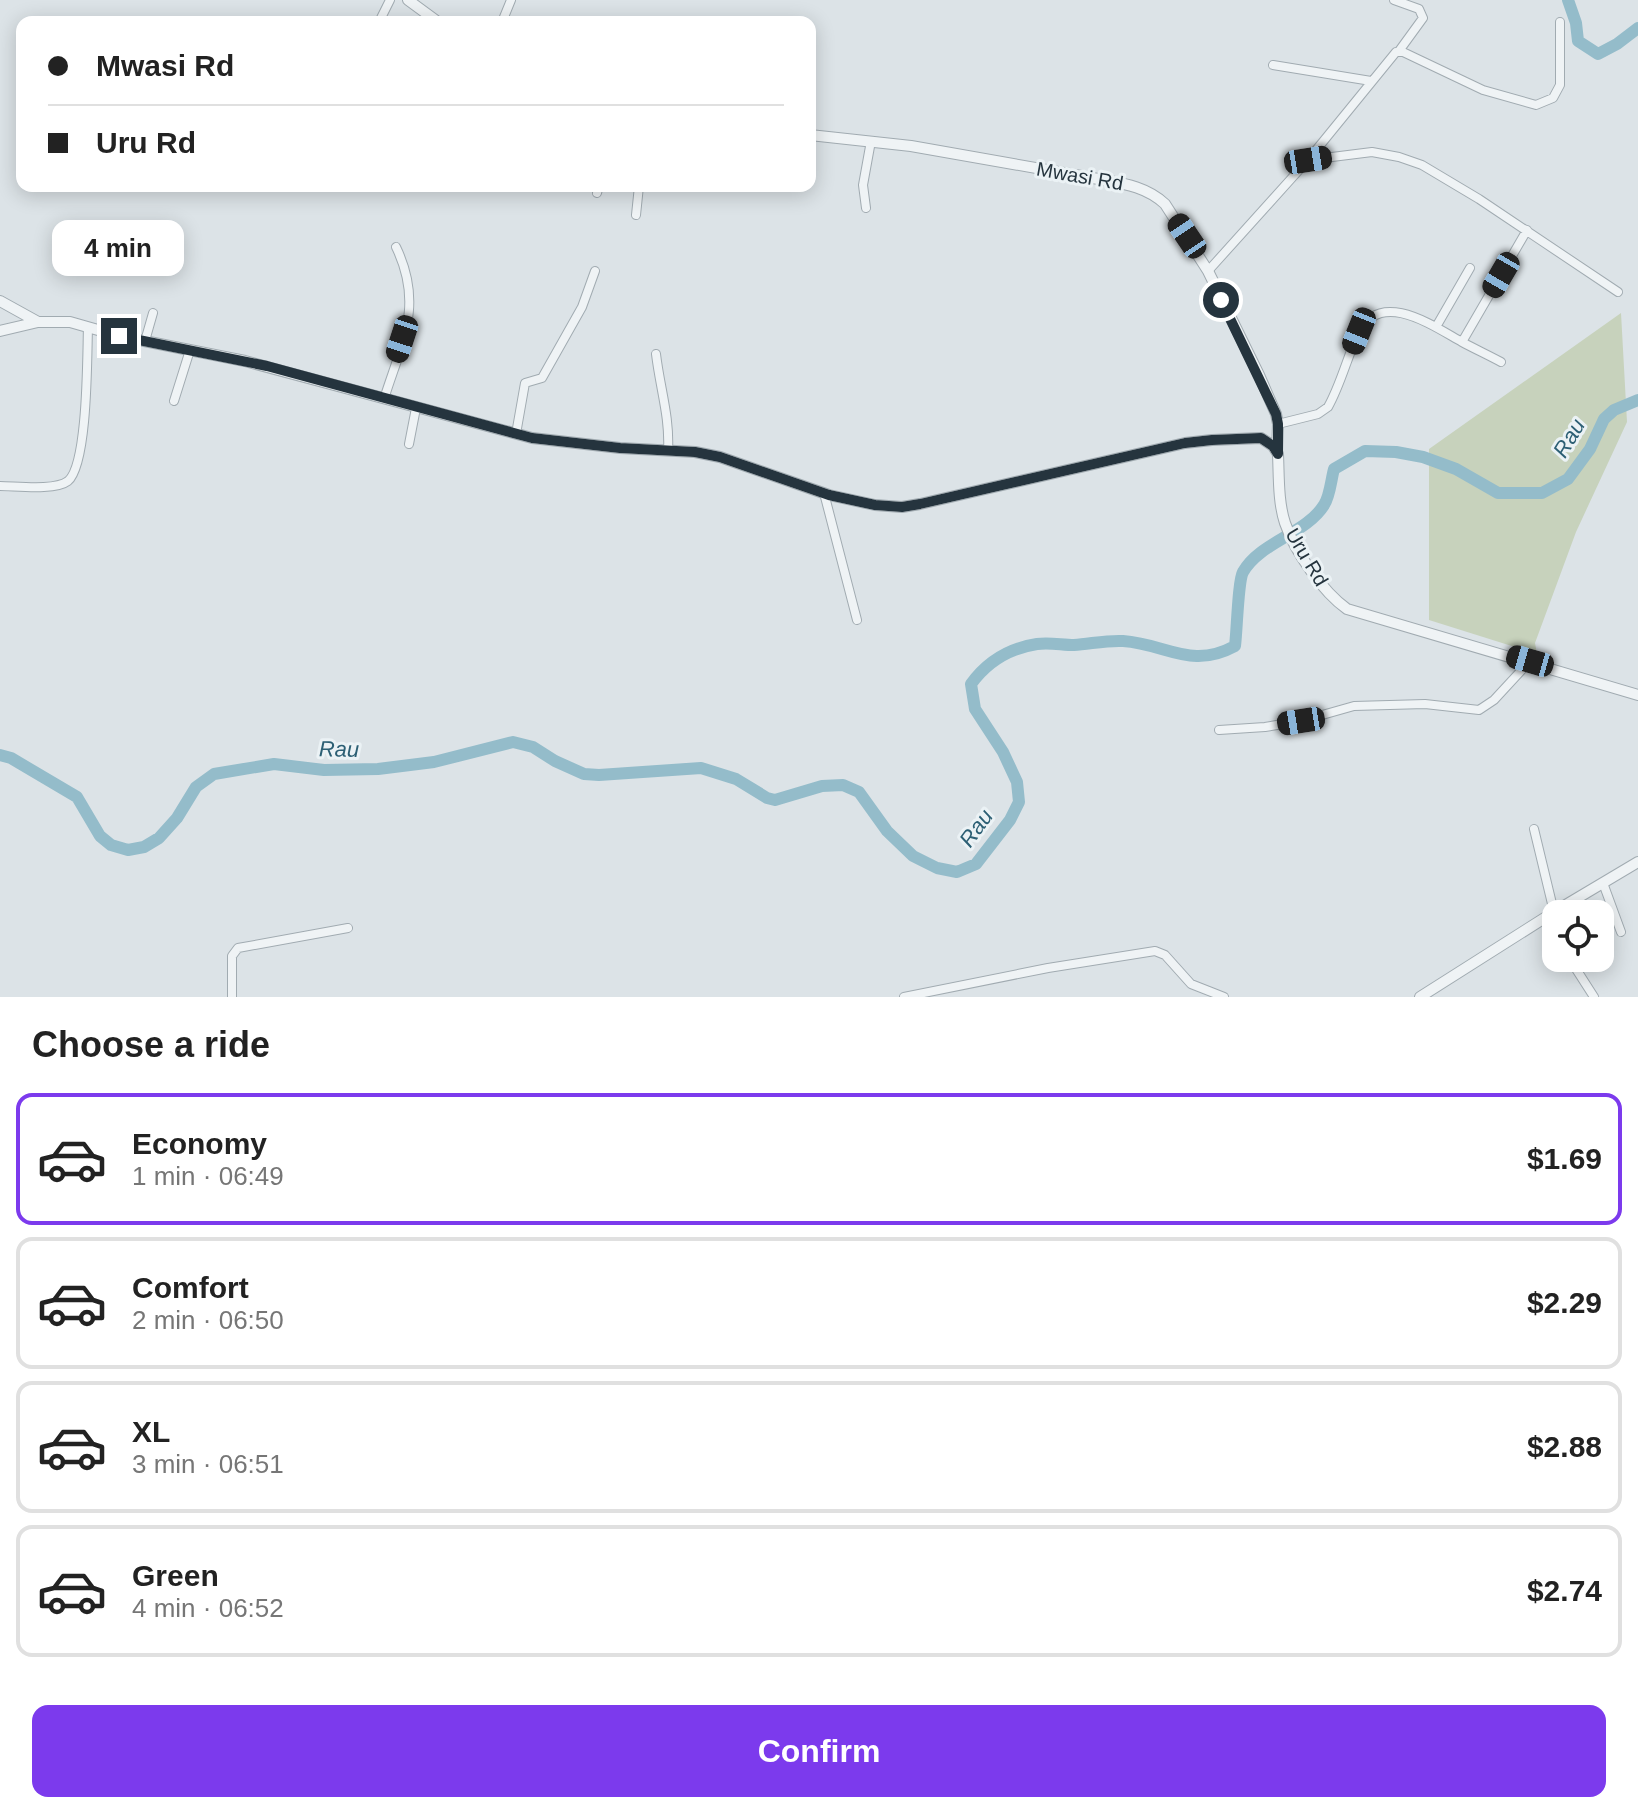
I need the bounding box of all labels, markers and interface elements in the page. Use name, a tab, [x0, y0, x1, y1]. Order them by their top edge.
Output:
text: Mwasi Rd	[96, 49, 234, 82]
text: Uru Rd	[96, 126, 196, 159]
car	[1282, 144, 1334, 176]
street label: Mwasi Rd	[1035, 158, 1125, 194]
car	[1164, 209, 1210, 263]
callout: 4 min	[53, 220, 185, 276]
text: 4 min	[84, 233, 152, 263]
car	[1479, 248, 1523, 302]
route start	[1203, 282, 1239, 318]
car	[1339, 304, 1379, 358]
car	[383, 312, 421, 366]
route end	[101, 318, 137, 354]
water label: Rau	[1548, 414, 1590, 462]
street label: Uru Rd	[1281, 524, 1333, 590]
car	[1504, 643, 1556, 679]
car	[1275, 705, 1327, 737]
water label: Rau	[319, 736, 359, 762]
water label: Rau	[954, 804, 998, 852]
map controls	[1542, 900, 1614, 972]
button: locate	[1542, 900, 1614, 972]
text: Choose a ride	[32, 1024, 270, 1065]
icon: car	[36, 1123, 108, 1195]
text: Economy	[132, 1127, 267, 1160]
text: $1.69	[1527, 1142, 1602, 1175]
text: 1 min · 06:49	[132, 1161, 284, 1191]
icon: car	[36, 1267, 108, 1339]
text: Comfort	[132, 1271, 249, 1304]
text: $2.29	[1527, 1286, 1602, 1319]
text: 2 min · 06:50	[132, 1305, 284, 1335]
icon: car	[36, 1411, 108, 1483]
text: XL	[132, 1415, 170, 1448]
text: $2.88	[1527, 1430, 1602, 1463]
text: 3 min · 06:51	[132, 1449, 284, 1479]
icon: car	[36, 1555, 108, 1627]
text: Green	[132, 1559, 219, 1592]
text: $2.74	[1527, 1574, 1602, 1607]
text: 4 min · 06:52	[132, 1593, 284, 1623]
button: Confirm	[32, 1705, 1606, 1797]

